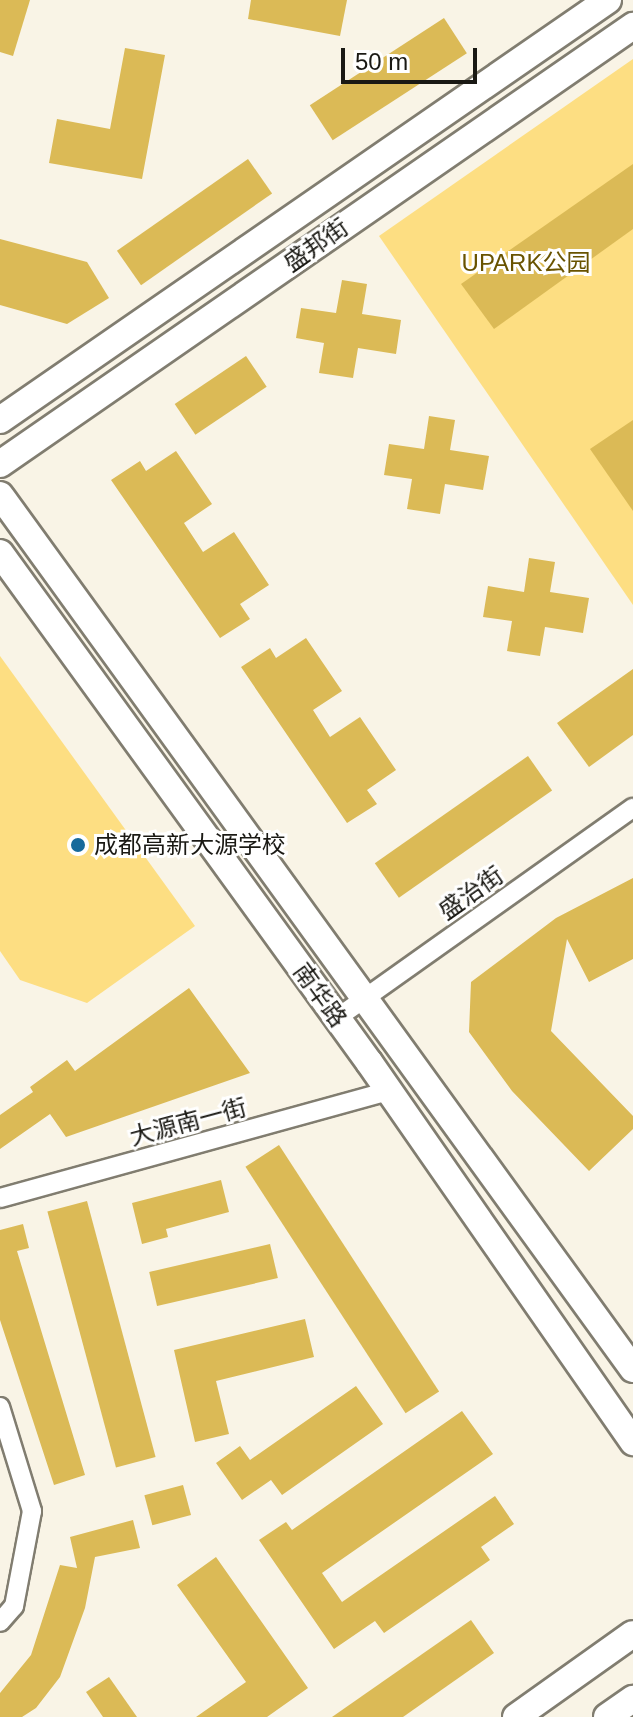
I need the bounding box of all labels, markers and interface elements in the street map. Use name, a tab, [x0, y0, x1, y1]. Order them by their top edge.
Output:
scale bar	[345, 32, 481, 82]
text: 50 m	[355, 48, 408, 75]
street label: 盛邦街	[278, 213, 354, 277]
park label: UPARK公园	[462, 249, 590, 277]
place label: 成都高新大源学校	[94, 831, 286, 859]
marker: 成都高新大源学校	[69, 836, 87, 854]
street label: 盛治街	[433, 861, 509, 925]
street label: 南华路	[287, 957, 353, 1033]
street label: 大源南一街	[126, 1093, 250, 1151]

